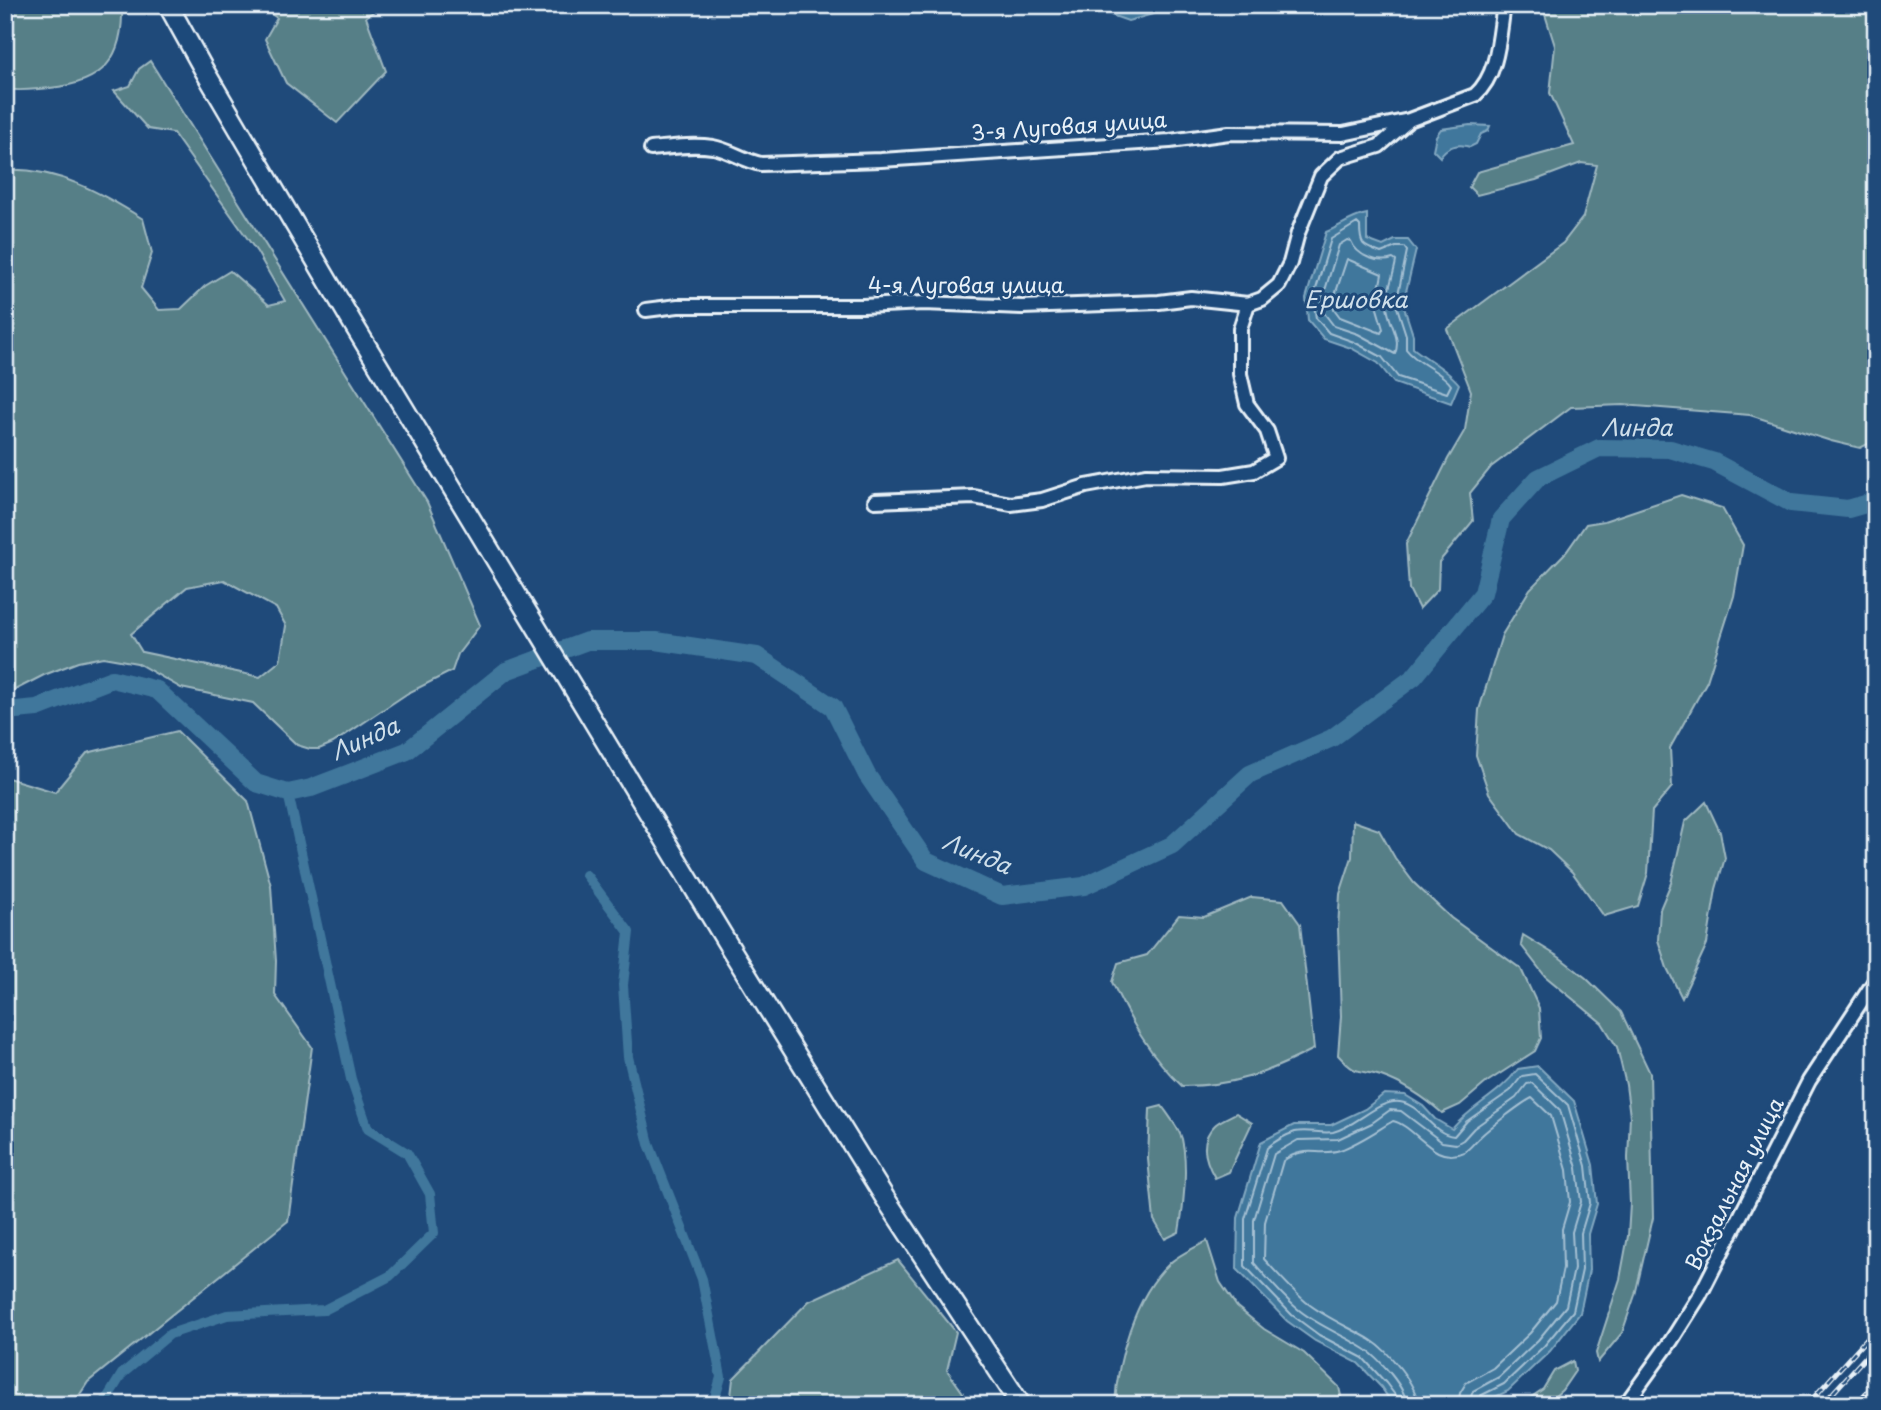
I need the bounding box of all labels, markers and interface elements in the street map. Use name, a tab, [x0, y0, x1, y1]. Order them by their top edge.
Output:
street label: 3-я Луговая улица	[970, 102, 1169, 148]
street label: 4-я Луговая улица	[868, 268, 1065, 300]
water label: Ершовка	[1304, 281, 1408, 316]
water label: Линда	[1601, 409, 1673, 444]
water label: Линда	[325, 707, 405, 768]
water label: Линда	[938, 823, 1018, 882]
street label: Вокзальная улица	[1676, 1090, 1791, 1275]

